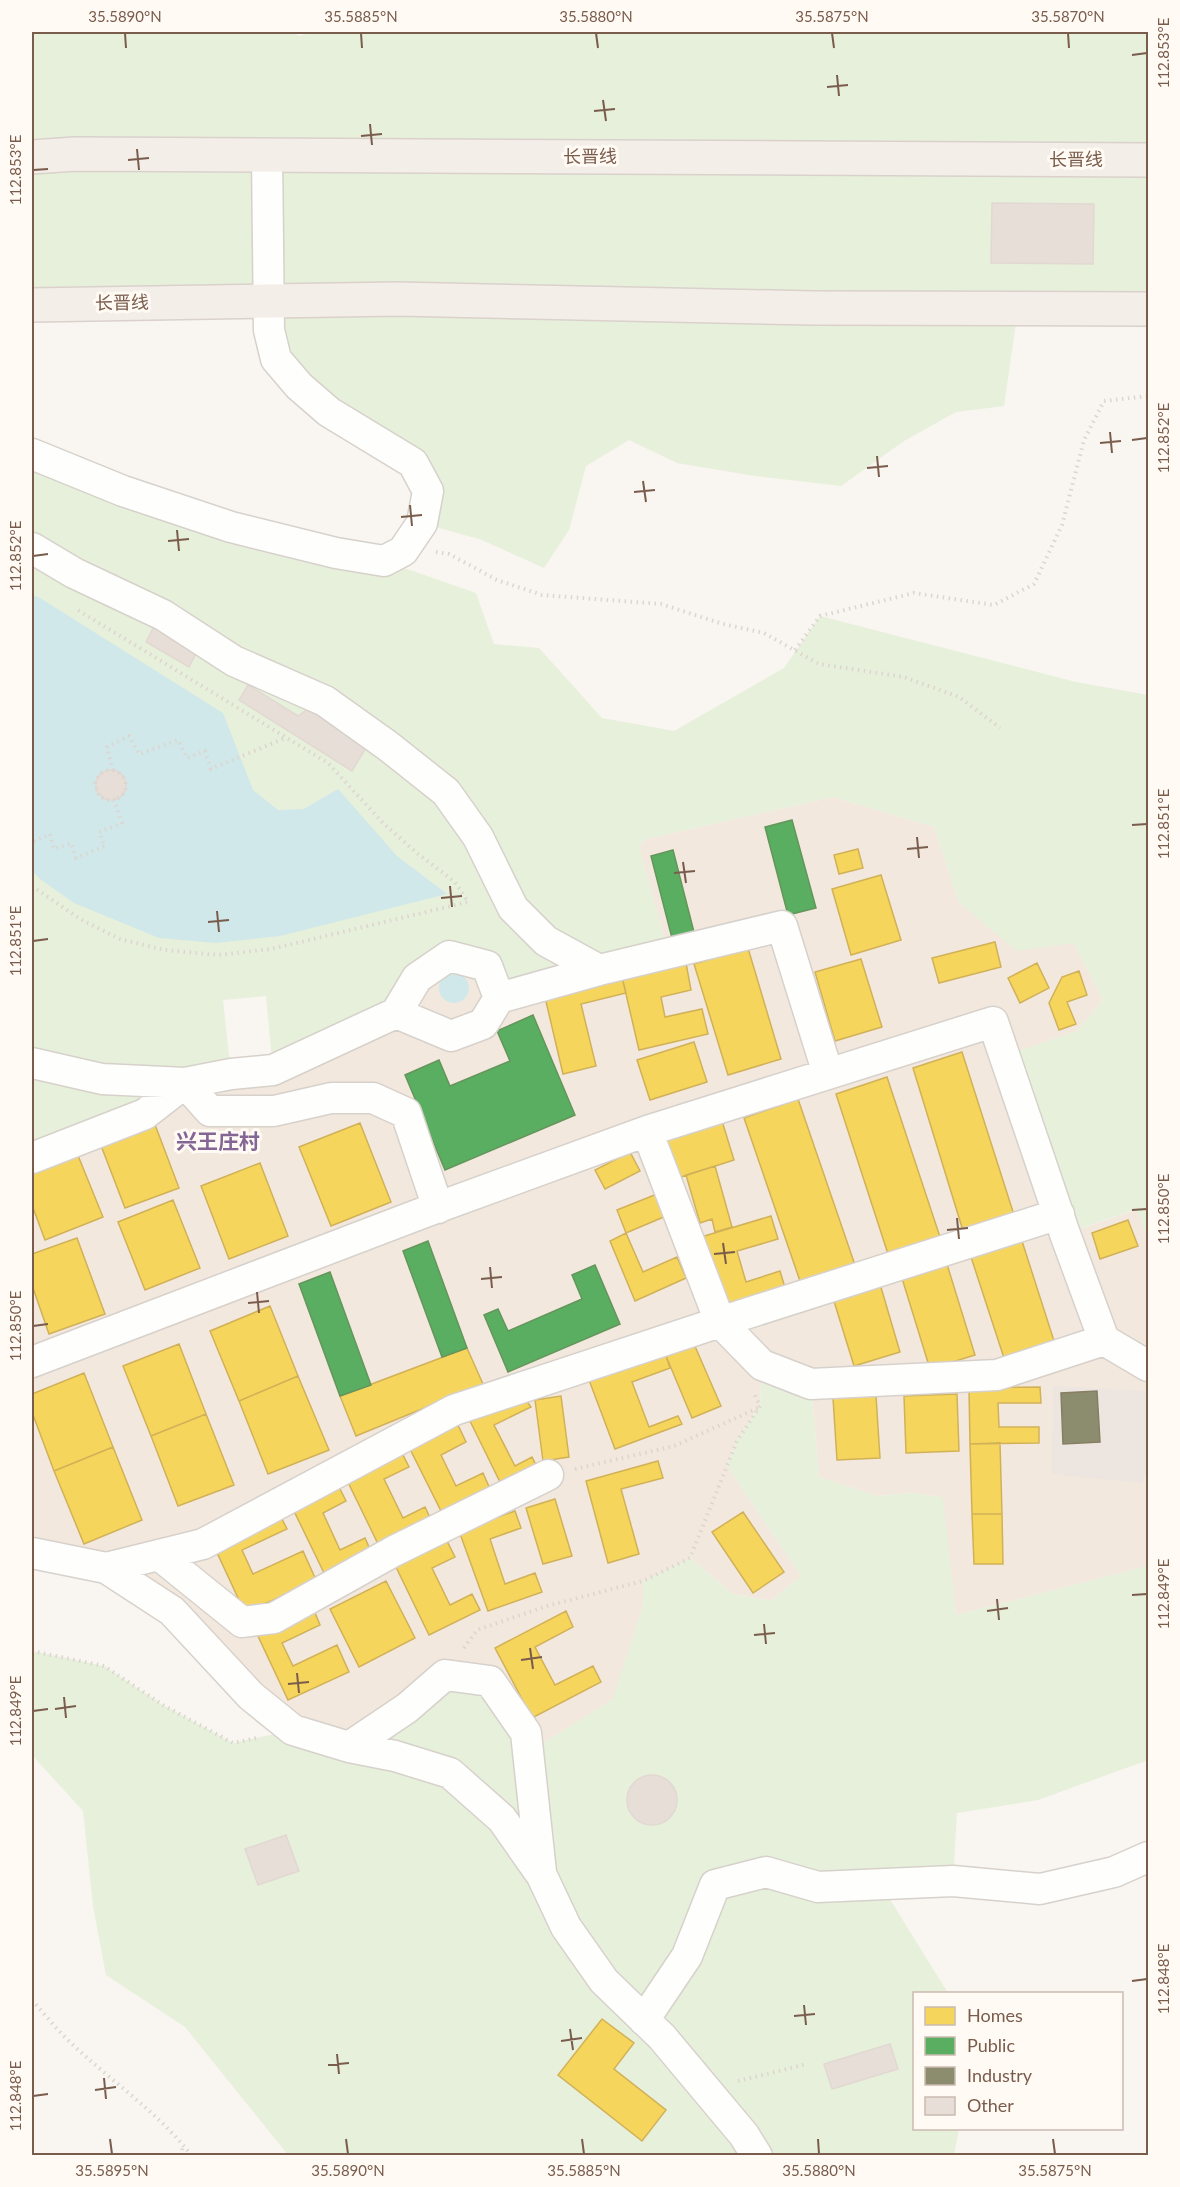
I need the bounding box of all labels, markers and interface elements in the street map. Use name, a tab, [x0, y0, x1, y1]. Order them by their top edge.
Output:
text: 35.5890°N	[88, 7, 162, 25]
text: 35.5885°N	[324, 7, 398, 25]
text: 35.5880°N	[559, 7, 633, 25]
text: 35.5875°N	[795, 7, 869, 25]
text: 35.5870°N	[1031, 7, 1105, 25]
text: 112.853°E	[1154, 18, 1172, 88]
text: 112.853°E	[6, 135, 24, 205]
street label: 长晋线	[563, 145, 617, 167]
street label: 长晋线	[1049, 148, 1103, 170]
street label: 长晋线	[95, 291, 149, 313]
text: 112.852°E	[1154, 403, 1172, 473]
text: 112.852°E	[6, 521, 24, 591]
text: 112.851°E	[1154, 789, 1172, 859]
text: 112.851°E	[6, 906, 24, 976]
district label: 兴王庄村	[176, 1128, 260, 1153]
text: 112.850°E	[1154, 1174, 1172, 1244]
text: 112.850°E	[6, 1291, 24, 1361]
text: 112.849°E	[1154, 1559, 1172, 1629]
text: 112.849°E	[6, 1676, 24, 1746]
text: 112.848°E	[1154, 1944, 1172, 2014]
legend	[913, 1992, 1123, 2130]
text: Homes	[967, 2004, 1023, 2026]
text: Public	[967, 2034, 1015, 2056]
text: 112.848°E	[6, 2061, 24, 2131]
text: Industry	[967, 2064, 1033, 2086]
text: Other	[967, 2094, 1014, 2116]
text: 35.5895°N	[75, 2161, 149, 2179]
text: 35.5890°N	[311, 2161, 385, 2179]
text: 35.5885°N	[547, 2161, 621, 2179]
text: 35.5880°N	[782, 2161, 856, 2179]
text: 35.5875°N	[1018, 2161, 1092, 2179]

